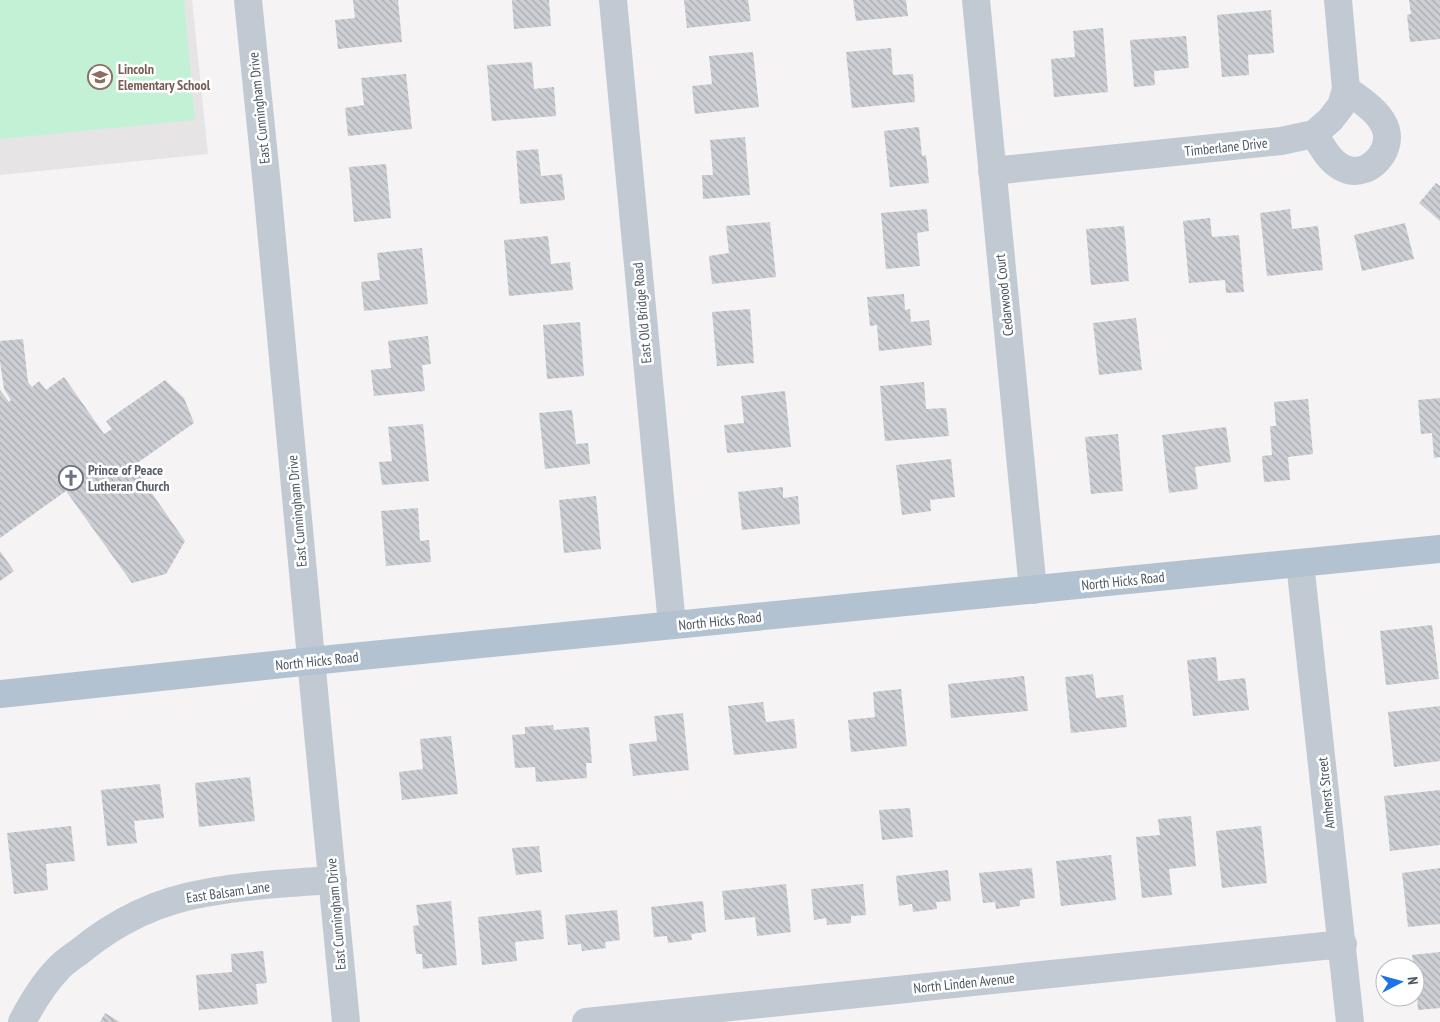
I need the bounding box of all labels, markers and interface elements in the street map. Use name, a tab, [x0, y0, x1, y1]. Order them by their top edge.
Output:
street label: East Cunningham Drive	[244, 51, 274, 165]
place label: Lincoln Elementary School	[118, 60, 211, 94]
school or university icon: Lincoln Elementary School	[87, 64, 113, 90]
street label: Timberlane Drive	[1184, 134, 1269, 160]
street label: Cedarwood Court	[991, 253, 1017, 337]
street label: East Old Bridge Road	[629, 262, 655, 364]
street label: East Cunningham Drive	[283, 454, 311, 568]
place label: Prince of Peace Lutheran Church	[88, 461, 170, 495]
church icon: Prince of Peace Lutheran Church	[58, 465, 84, 491]
street label: North Hicks Road	[1081, 568, 1165, 594]
street label: North Hicks Road	[678, 608, 762, 634]
street label: North Hicks Road	[275, 648, 359, 674]
street label: Amherst Street	[1313, 756, 1339, 830]
street label: East Cunningham Drive	[322, 857, 350, 971]
street label: East Balsam Lane	[185, 877, 271, 907]
north arrow	[1375, 957, 1425, 1007]
street label: North Linden Avenue	[912, 969, 1016, 997]
text: N	[1404, 976, 1422, 985]

